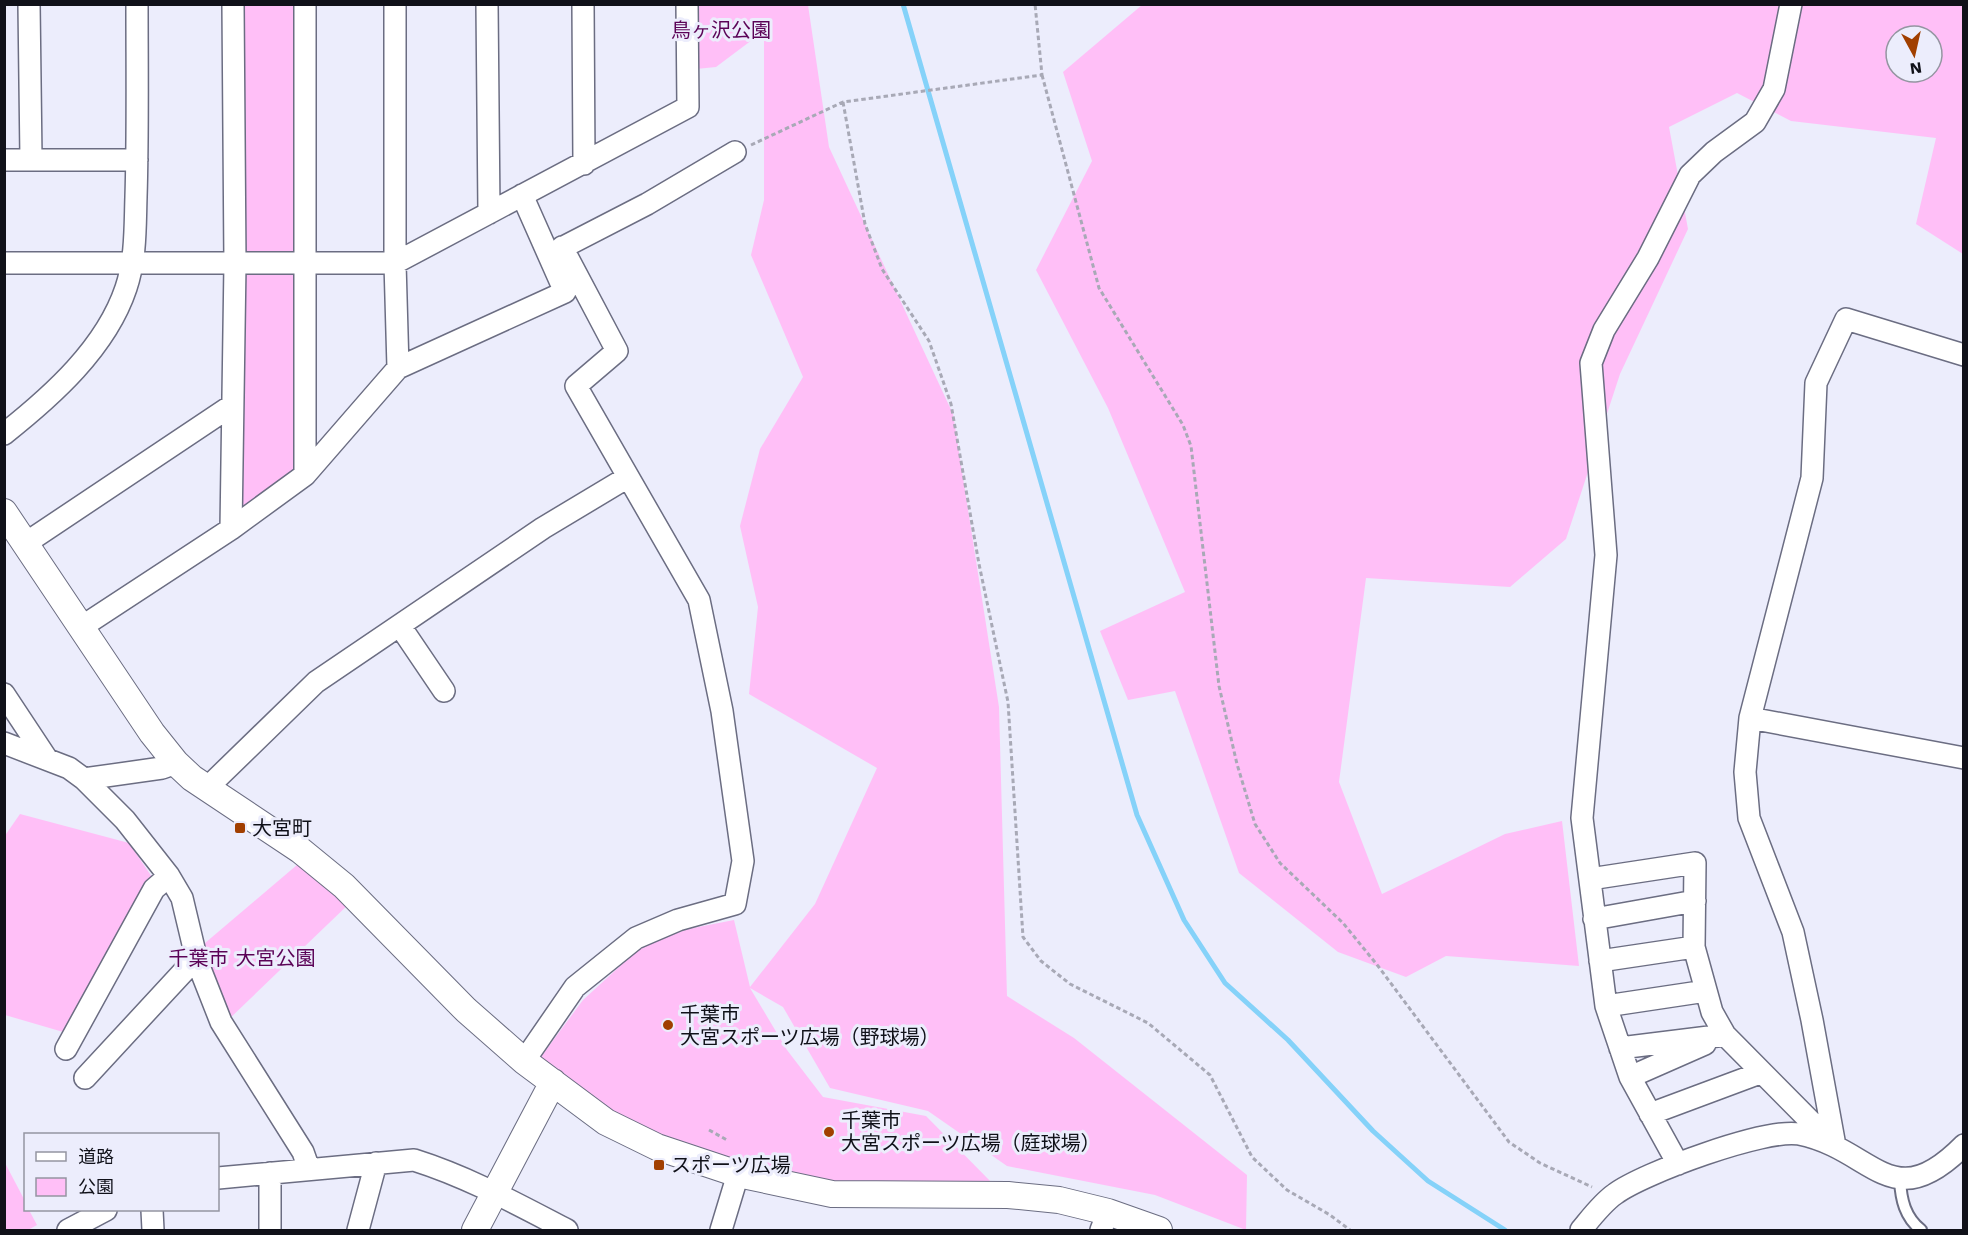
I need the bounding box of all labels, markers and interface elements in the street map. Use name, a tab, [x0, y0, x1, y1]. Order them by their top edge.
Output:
park label: 鳥ヶ沢公園	[671, 18, 771, 42]
north arrow	[1884, 24, 1944, 84]
text: N	[1909, 58, 1923, 79]
place label: 大宮町	[252, 816, 312, 840]
marker: 大宮町	[233, 821, 247, 835]
park label: 千葉市 大宮公園	[169, 946, 315, 970]
place label: 千葉市 大宮スポーツ広場（野球場）	[680, 1002, 940, 1049]
marker: 千葉市 大宮スポーツ広場（野球場）	[661, 1018, 675, 1032]
place label: 千葉市 大宮スポーツ広場（庭球場）	[841, 1108, 1101, 1155]
marker: 千葉市 大宮スポーツ広場（庭球場）	[822, 1125, 836, 1139]
legend	[24, 1133, 219, 1211]
text: 道路	[78, 1146, 114, 1167]
place label: スポーツ広場	[671, 1153, 791, 1177]
marker: スポーツ広場	[652, 1158, 666, 1172]
text: 公園	[78, 1176, 114, 1197]

